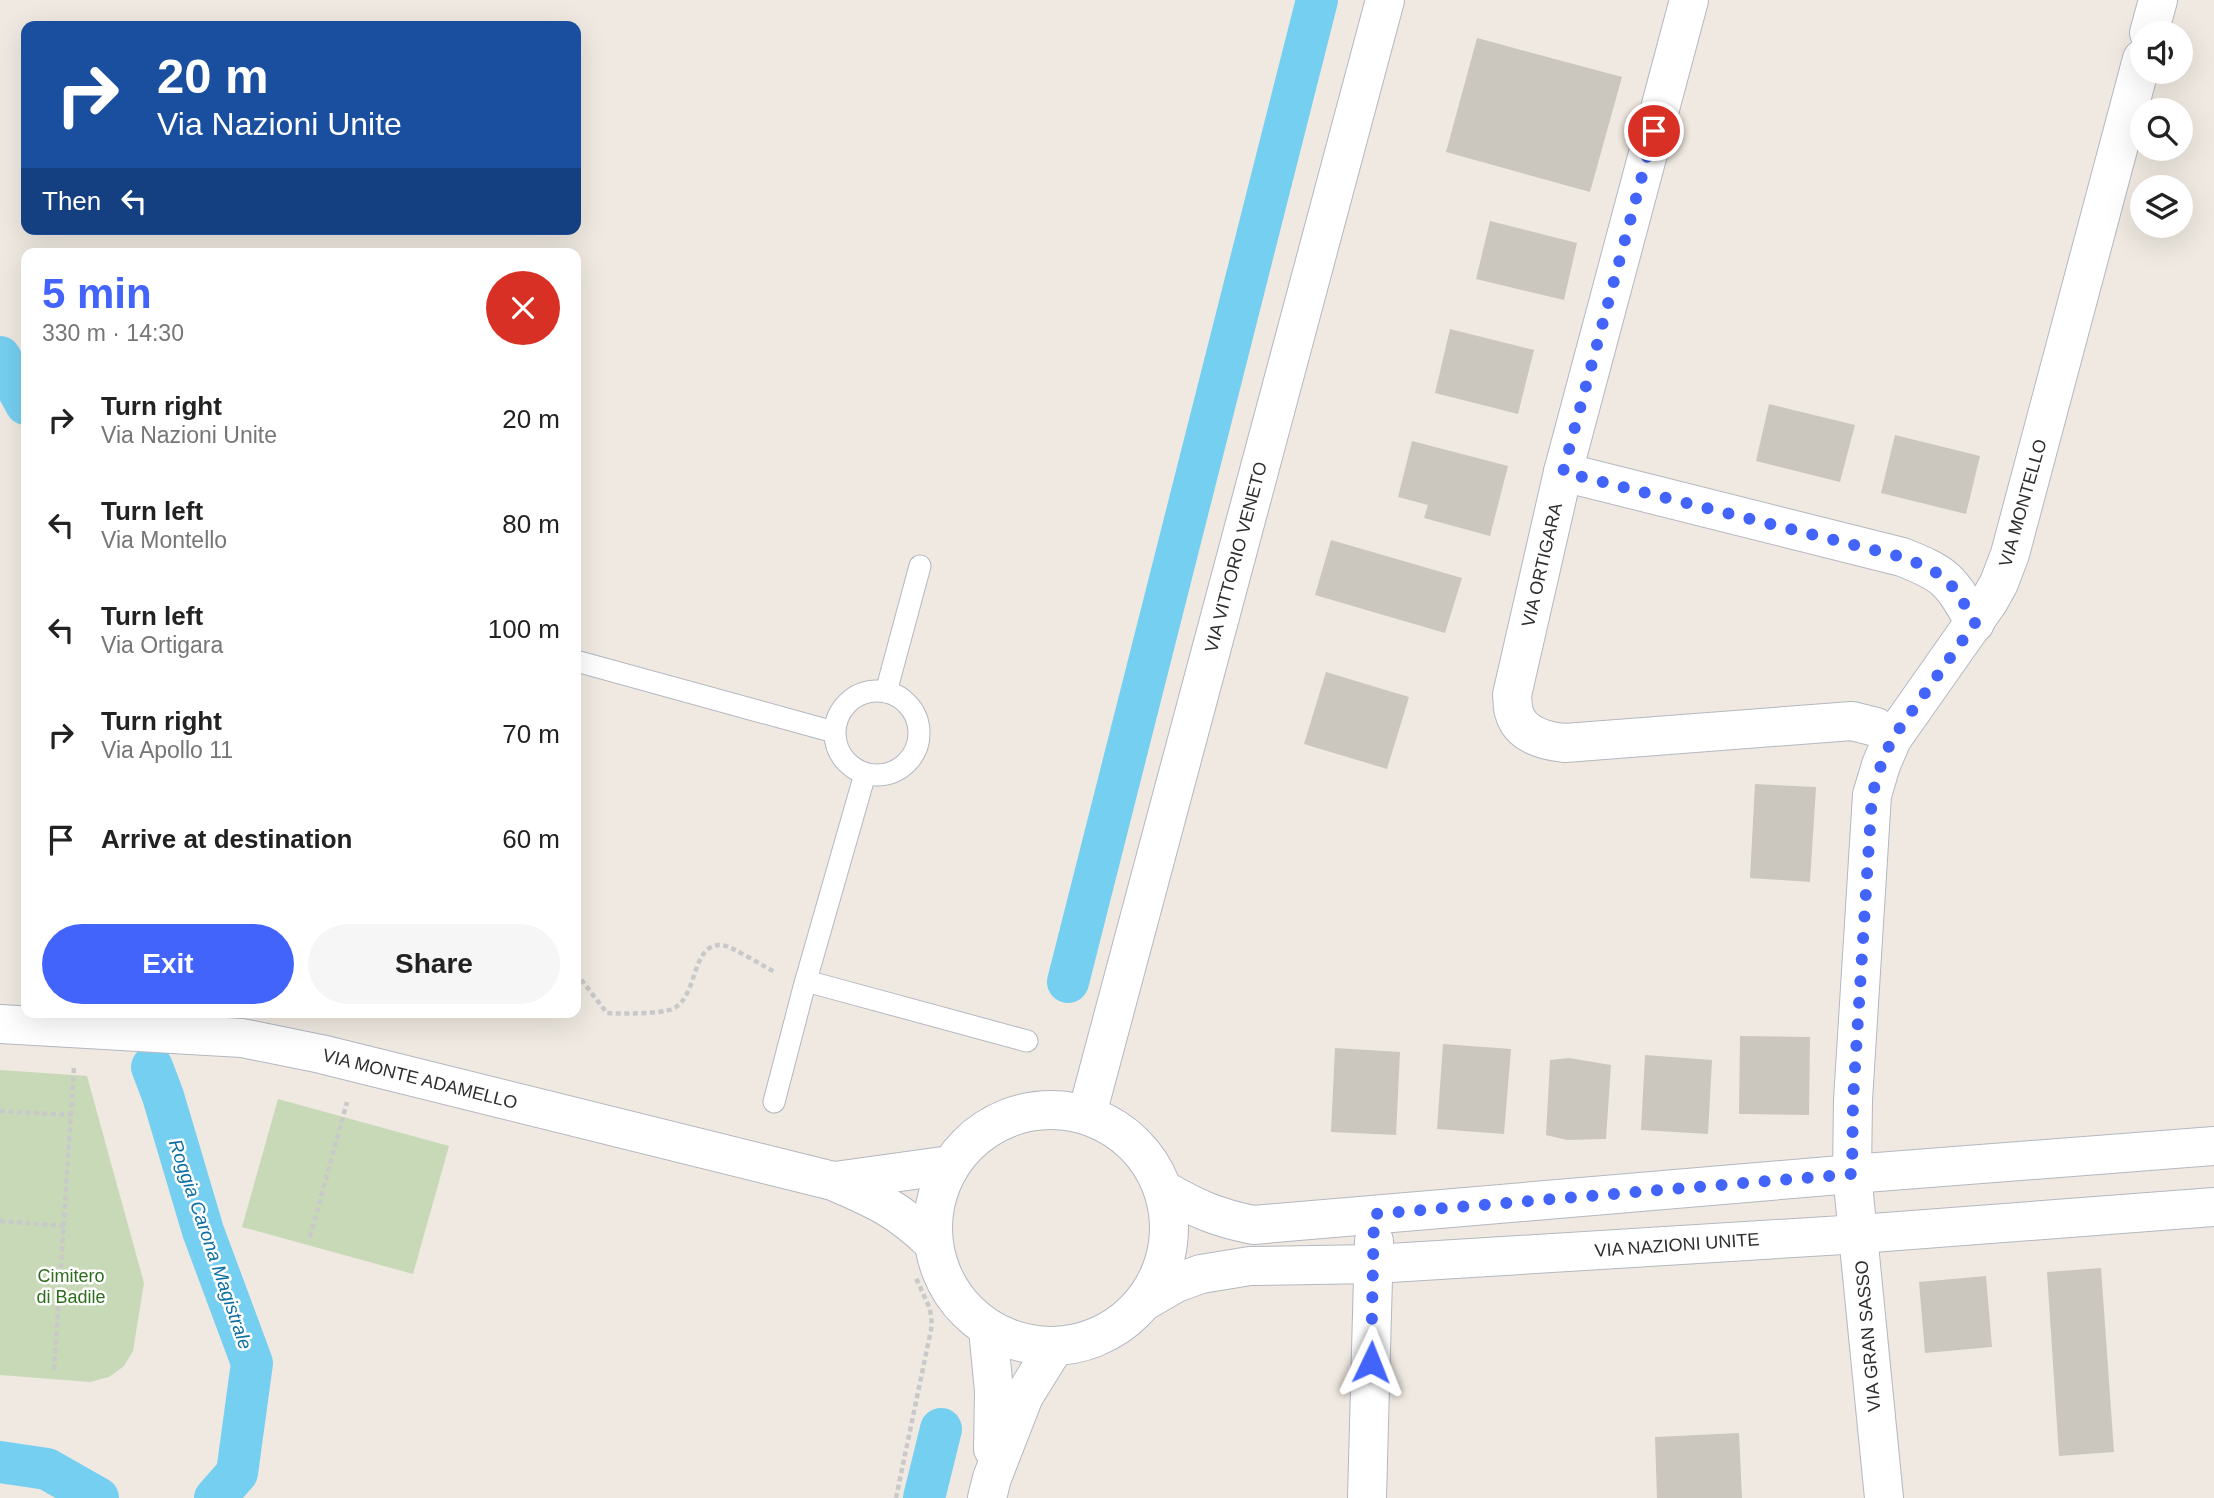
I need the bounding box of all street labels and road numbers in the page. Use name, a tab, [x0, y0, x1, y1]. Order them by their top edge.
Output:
street label: VIA MONTELLO	[1995, 437, 2051, 569]
street label: VIA VITTORIO VENETO	[1201, 460, 1271, 654]
street label: VIA ORTIGARA	[1518, 501, 1566, 629]
street label: VIA MONTE ADAMELLO	[321, 1045, 519, 1113]
street label: VIA NAZIONI UNITE	[1594, 1229, 1760, 1261]
street label: VIA GRAN SASSO	[1851, 1259, 1885, 1413]

